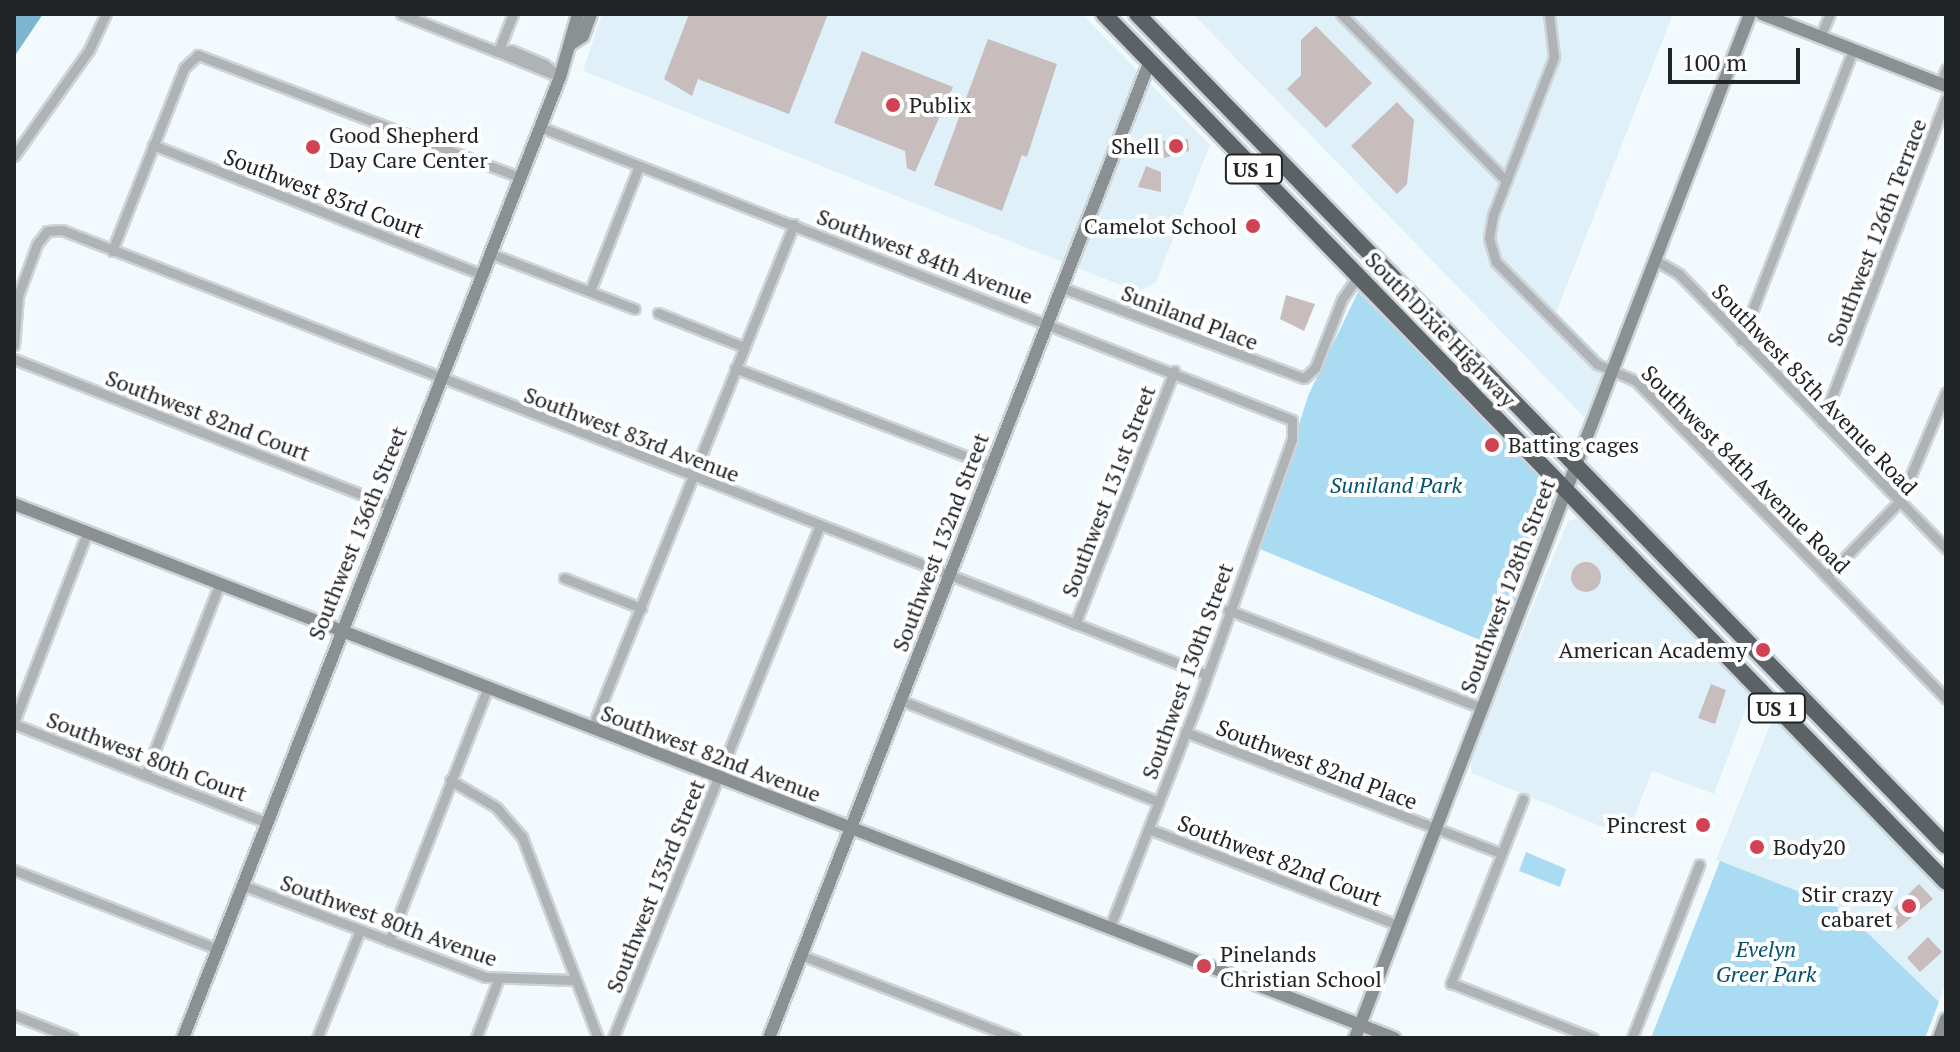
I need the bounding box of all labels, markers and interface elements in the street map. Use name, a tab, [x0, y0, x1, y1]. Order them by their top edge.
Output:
scale bar	[1672, 32, 1804, 82]
text: 100 m	[1682, 46, 1747, 78]
place label: Publix	[909, 92, 971, 118]
marker: Publix	[884, 96, 902, 114]
street label: Southwest 126th Terrace	[1820, 115, 1932, 349]
place label: Good Shepherd Day Care Center	[329, 121, 488, 172]
place label: Shell	[1111, 133, 1160, 159]
marker: Shell	[1167, 137, 1185, 155]
marker: Good Shepherd Day Care Center	[304, 138, 322, 156]
street label: Southwest 83rd Court	[220, 143, 428, 243]
road number: US 1	[1224, 153, 1284, 185]
street label: Southwest 84th Avenue	[813, 203, 1037, 309]
place label: Camelot School	[1084, 213, 1237, 239]
marker: Camelot School	[1244, 217, 1262, 235]
street label: South Dixie Highway	[1360, 246, 1522, 412]
street label: Southwest 85th Avenue Road	[1707, 278, 1923, 500]
street label: Suniland Place	[1118, 279, 1262, 355]
street label: Southwest 84th Avenue Road	[1636, 359, 1856, 579]
street label: Southwest 82nd Court	[102, 364, 314, 466]
street label: Southwest 83rd Avenue	[520, 381, 744, 487]
street label: Southwest 131st Street	[1055, 382, 1161, 600]
street label: Southwest 136th Street	[302, 422, 412, 644]
street label: Southwest 132nd Street	[886, 429, 994, 655]
place label: Batting cages	[1508, 432, 1639, 458]
marker: Batting cages	[1483, 436, 1501, 454]
park label: Suniland Park	[1330, 472, 1462, 498]
street label: Southwest 128th Street	[1454, 475, 1560, 697]
street label: Southwest 130th Street	[1136, 559, 1238, 783]
place label: American Academy	[1558, 637, 1747, 663]
marker: American Academy	[1754, 641, 1772, 659]
road number: US 1	[1747, 692, 1807, 724]
street label: Southwest 82nd Avenue	[597, 699, 825, 807]
street label: Southwest 80th Court	[43, 706, 251, 806]
street label: Southwest 82nd Place	[1213, 713, 1421, 815]
street label: Southwest 133rd Street	[600, 776, 710, 996]
street label: Southwest 82nd Court	[1174, 809, 1386, 911]
place label: Pincrest	[1607, 812, 1687, 838]
marker: Pincrest	[1694, 816, 1712, 834]
place label: Body20	[1773, 834, 1845, 860]
marker: Body20	[1748, 838, 1766, 856]
street label: Southwest 80th Avenue	[277, 868, 501, 972]
place label: Stir crazy cabaret	[1801, 880, 1893, 932]
marker: Stir crazy cabaret	[1900, 897, 1918, 915]
park label: Evelyn Greer Park	[1716, 935, 1816, 986]
place label: Pinelands Christian School	[1220, 940, 1382, 992]
marker: Pinelands Christian School	[1195, 957, 1213, 975]

